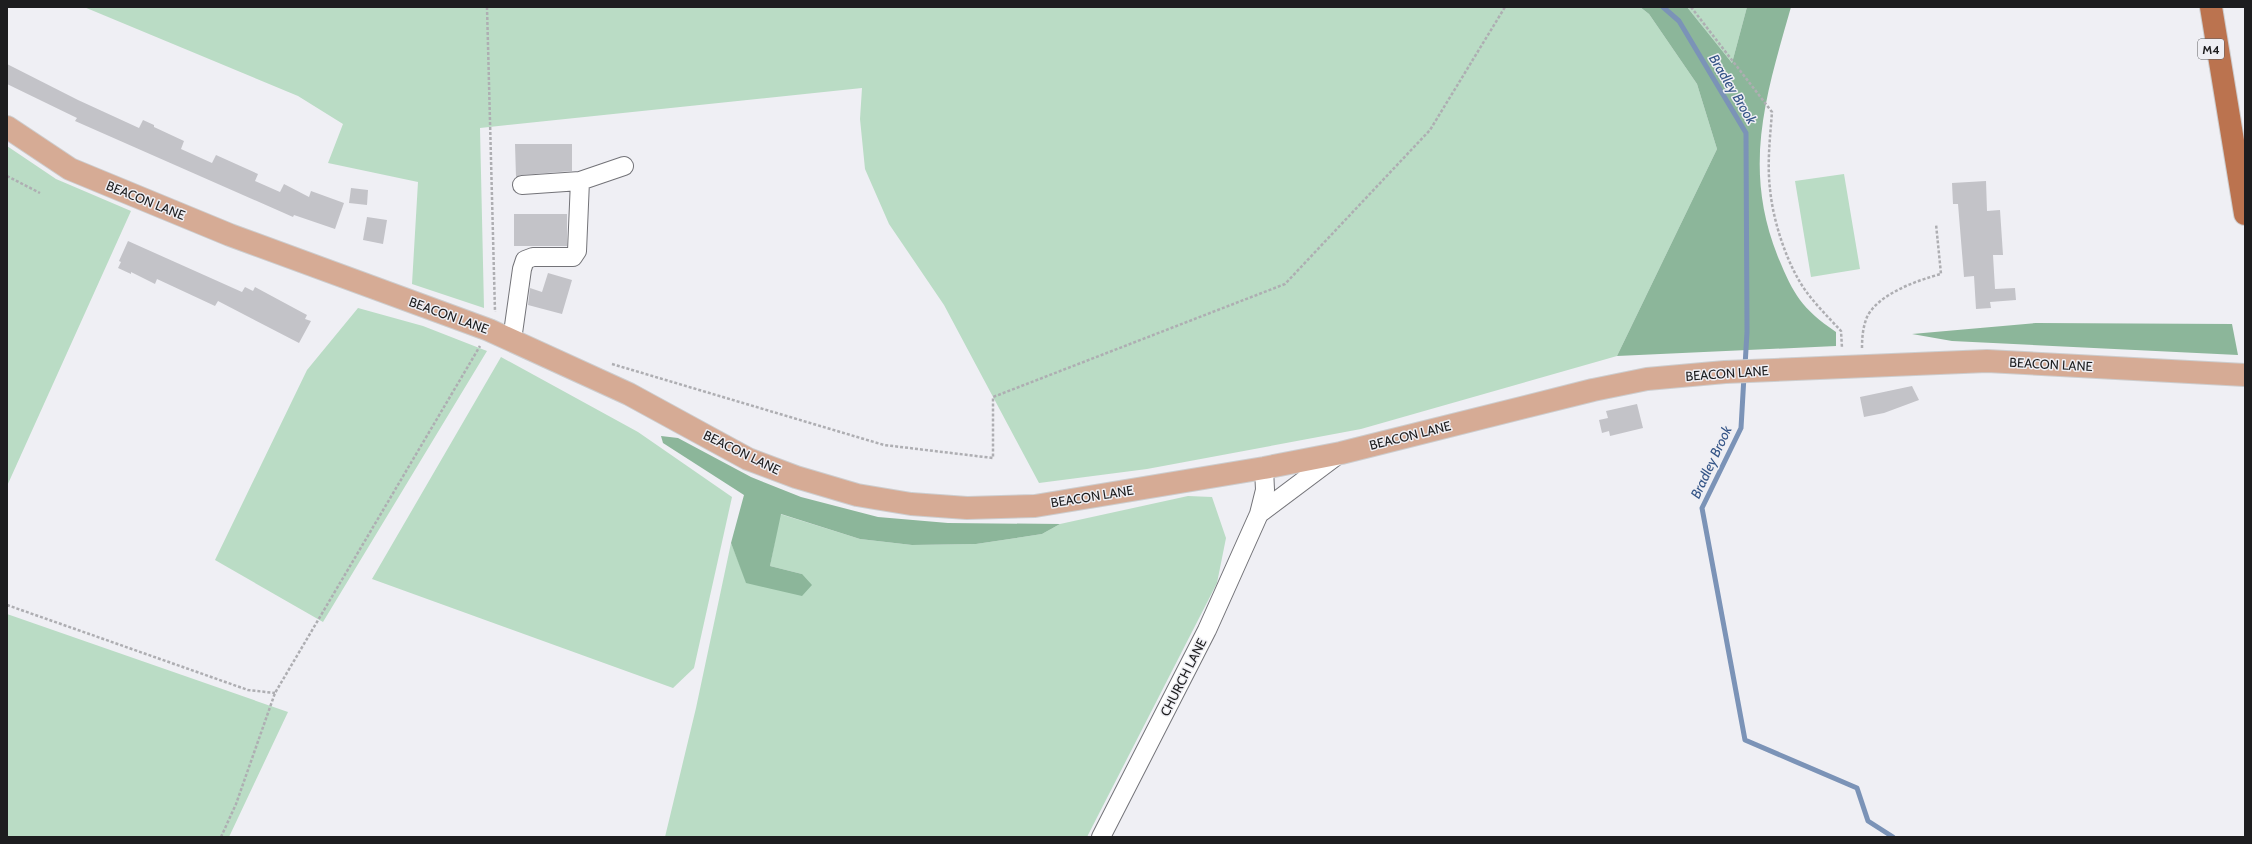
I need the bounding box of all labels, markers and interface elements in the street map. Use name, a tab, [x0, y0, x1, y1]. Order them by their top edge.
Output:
road number: M4	[2198, 39, 2224, 59]
water label: Bradley Brook	[1705, 51, 1761, 128]
street label: BEACON LANE	[104, 177, 188, 223]
street label: BEACON LANE	[407, 293, 491, 337]
street label: BEACON LANE	[2009, 354, 2093, 374]
street label: BEACON LANE	[1685, 362, 1769, 384]
street label: BEACON LANE	[1367, 417, 1453, 453]
water label: Bradley Brook	[1686, 422, 1736, 501]
street label: BEACON LANE	[701, 426, 783, 478]
street label: BEACON LANE	[1049, 482, 1135, 510]
street label: CHURCH LANE	[1156, 635, 1210, 719]

